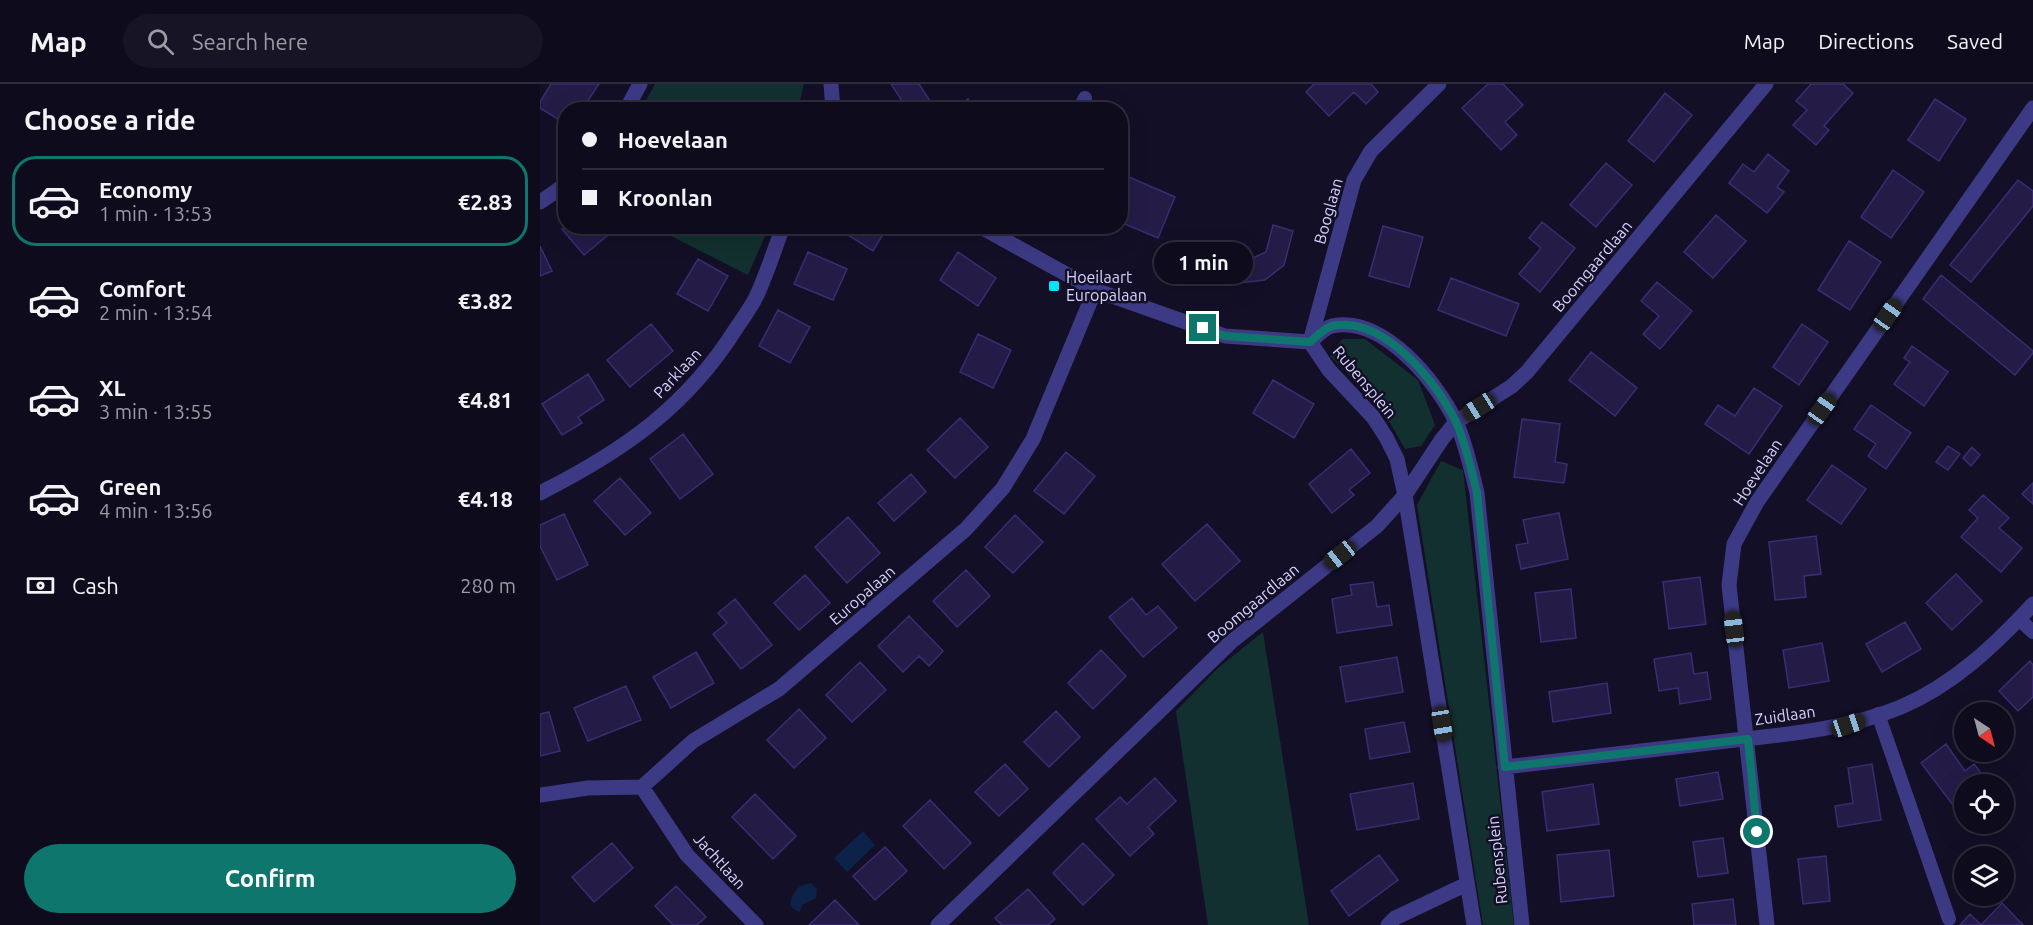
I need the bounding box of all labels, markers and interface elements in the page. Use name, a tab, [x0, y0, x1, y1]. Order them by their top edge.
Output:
search box	[123, 14, 543, 68]
icon: search	[144, 25, 177, 58]
text: Map	[30, 26, 87, 57]
text: Search here	[192, 29, 308, 54]
text: Map	[1744, 29, 1785, 53]
text: Directions	[1818, 29, 1914, 53]
text: Saved	[1947, 29, 2003, 53]
text: Choose a ride	[24, 105, 196, 135]
text: Hoevelaan	[618, 127, 728, 152]
icon: car	[27, 174, 81, 228]
street label: Booglaan	[1310, 176, 1346, 246]
text: Economy	[99, 177, 192, 202]
text: Kroonlan	[618, 185, 713, 210]
text: €2.83	[458, 189, 513, 214]
text: 1 min · 13:53	[99, 202, 213, 225]
street label: Boomgaardlaan	[1549, 217, 1635, 315]
callout: 1 min	[1154, 241, 1252, 283]
text: 1 min	[1178, 251, 1229, 274]
place label: Hoeilaart Europalaan	[1066, 268, 1147, 304]
icon: car	[27, 273, 81, 327]
text: Comfort	[99, 276, 186, 301]
marker: Hoeilaart Europalaan	[1047, 279, 1061, 293]
text: €3.82	[458, 288, 513, 313]
car	[1870, 295, 1906, 335]
text: 2 min · 13:54	[99, 301, 213, 324]
route end	[1189, 314, 1216, 341]
street label: Rubensplein	[1330, 342, 1400, 422]
street label: Parklaan	[649, 344, 705, 402]
icon: car	[27, 372, 81, 426]
text: XL	[99, 375, 126, 400]
text: €4.81	[458, 387, 513, 412]
car	[1804, 389, 1840, 429]
car	[1459, 390, 1499, 424]
text: 3 min · 13:55	[99, 400, 213, 423]
street label: Hoevelaan	[1729, 435, 1785, 509]
icon: car	[27, 471, 81, 525]
text: Green	[99, 474, 161, 499]
text: €4.18	[458, 486, 513, 511]
text: 4 min · 13:56	[99, 499, 213, 522]
car	[1320, 537, 1360, 573]
street label: Boomgaardlaan	[1204, 560, 1302, 646]
street label: Europalaan	[826, 562, 898, 628]
icon: cash	[24, 569, 57, 602]
text: Cash	[72, 573, 119, 598]
text: 280 m	[460, 574, 516, 597]
car	[1723, 610, 1745, 648]
street label: Zuidlaan	[1753, 702, 1817, 728]
north arrow	[1954, 702, 2014, 762]
map controls	[1954, 702, 2014, 906]
car	[1430, 705, 1454, 743]
car	[1828, 711, 1868, 739]
button: locate	[1954, 774, 2014, 834]
street label: Rubensplein	[1483, 815, 1511, 905]
route start	[1743, 818, 1770, 845]
street label: Jachtlaan	[690, 829, 750, 893]
button: Confirm	[24, 844, 516, 913]
button: layers	[1954, 846, 2014, 906]

